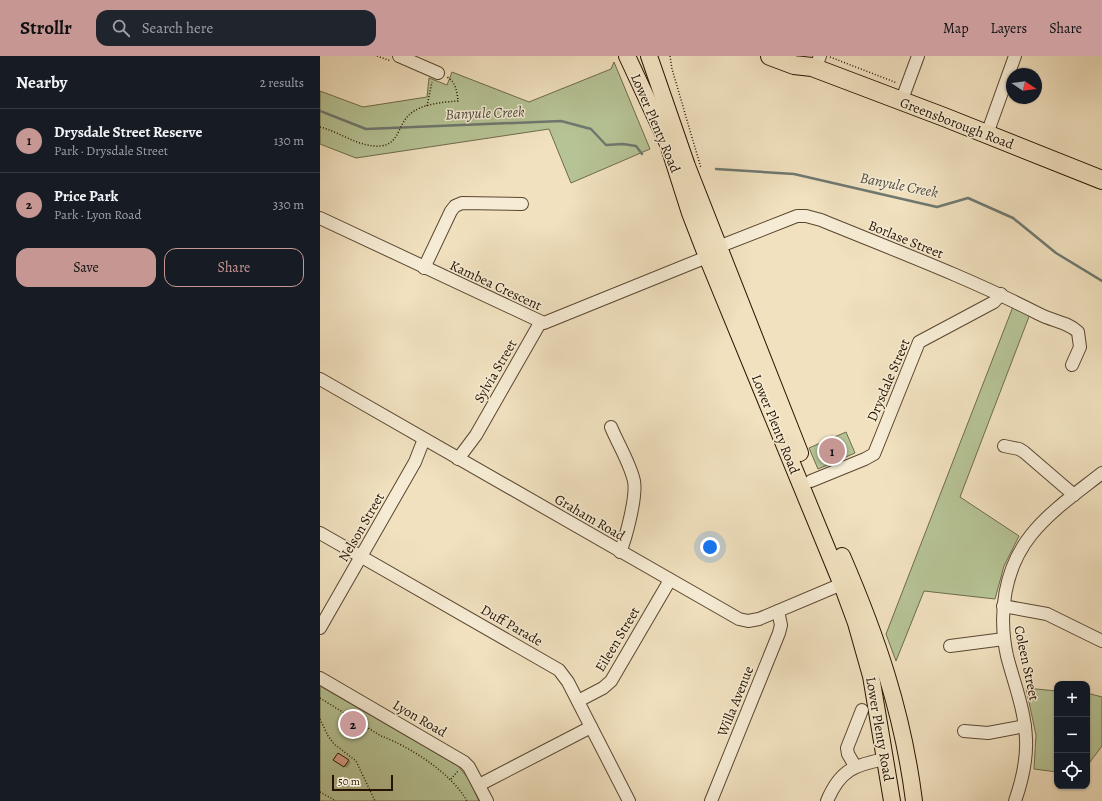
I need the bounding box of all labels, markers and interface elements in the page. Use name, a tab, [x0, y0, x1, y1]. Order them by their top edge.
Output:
search box	[96, 10, 376, 46]
text: Strollr	[20, 15, 72, 41]
icon: search	[110, 17, 132, 39]
text: Search here	[142, 18, 213, 38]
text: Map	[943, 19, 969, 38]
text: Layers	[991, 19, 1027, 38]
text: Share	[1049, 19, 1082, 38]
north arrow	[1006, 68, 1042, 104]
text: Nearby	[16, 71, 67, 94]
street label: Lower Plenty Road	[626, 71, 685, 176]
text: 2 results	[260, 74, 304, 91]
street label: Greensborough Road	[897, 93, 1017, 154]
water label: Banyule Creek	[445, 102, 525, 124]
text: Drysdale Street Reserve	[54, 122, 202, 142]
text: 1	[27, 132, 31, 149]
text: 130 m	[274, 132, 304, 149]
text: Park · Drysdale Street	[54, 142, 168, 159]
water label: Banyule Creek	[858, 168, 940, 202]
text: Price Park	[54, 186, 118, 206]
text: 2	[26, 196, 32, 213]
text: 330 m	[273, 196, 304, 213]
text: Park · Lyon Road	[54, 206, 141, 223]
street label: Borlase Street	[865, 216, 947, 263]
button: Save	[16, 248, 156, 287]
button: Share	[164, 248, 304, 287]
street label: Kambea Crescent	[447, 256, 545, 315]
street label: Sylvia Street	[470, 336, 522, 407]
street label: Drysdale Street	[862, 336, 915, 425]
street label: Lower Plenty Road	[747, 372, 804, 477]
pin: 1	[819, 436, 845, 466]
street label: Nelson Street	[334, 489, 389, 565]
street label: Graham Road	[551, 490, 629, 545]
your location	[700, 537, 720, 557]
street label: Duff Parade	[477, 600, 546, 651]
street label: Eileen Street	[591, 603, 644, 675]
street label: Coleen Street	[1009, 624, 1044, 703]
street label: Willa Avenue	[712, 663, 758, 740]
street label: Lower Plenty Road	[861, 675, 898, 783]
map controls	[1054, 681, 1090, 789]
button: +	[1054, 681, 1090, 717]
street label: Lyon Road	[389, 695, 451, 742]
pin: 2	[340, 709, 366, 739]
button: −	[1054, 717, 1090, 753]
button: locate	[1054, 753, 1090, 789]
scale bar	[332, 773, 393, 792]
text: 50 m	[338, 774, 360, 789]

